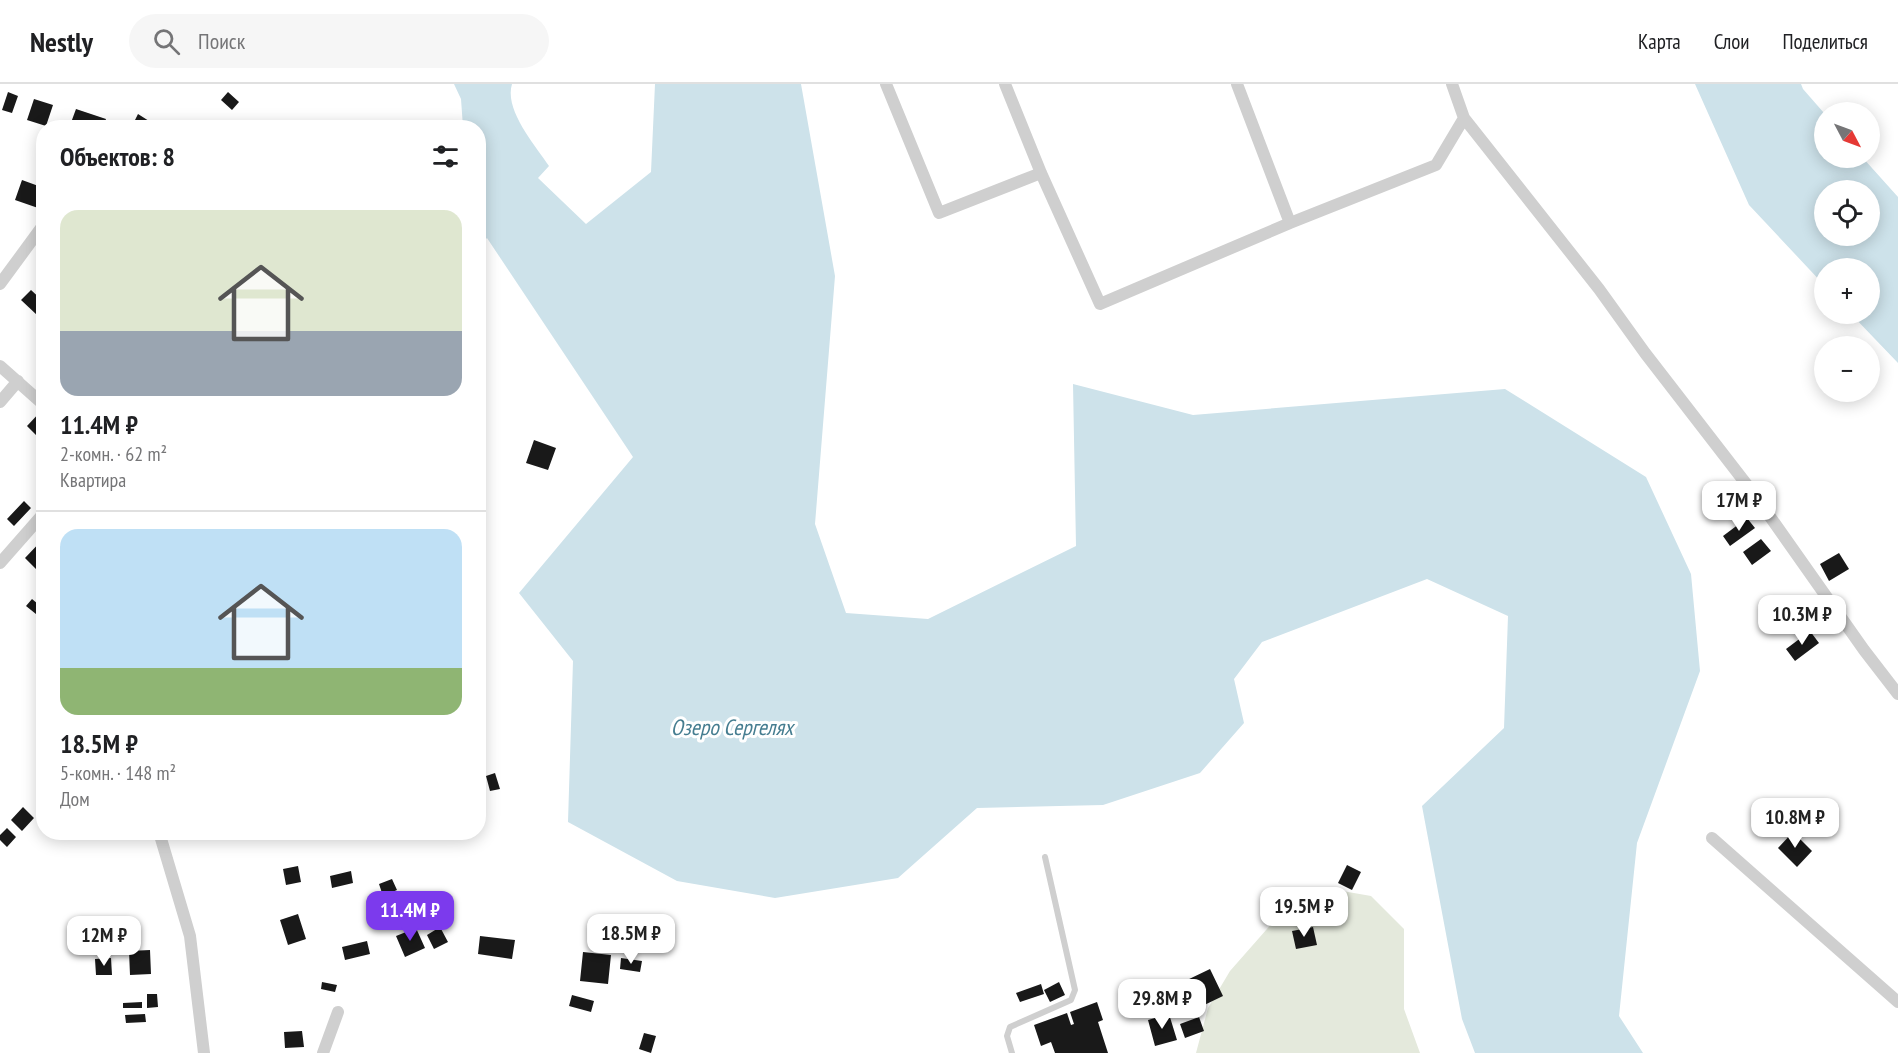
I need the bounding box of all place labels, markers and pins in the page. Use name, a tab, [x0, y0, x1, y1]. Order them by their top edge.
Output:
pin: 17M ₽	[1697, 481, 1781, 532]
pin: 10.3M ₽	[1747, 595, 1857, 646]
pin: 10.8M ₽	[1740, 798, 1850, 849]
pin: 19.5M ₽	[1249, 887, 1359, 938]
pin: 11.4M ₽	[355, 891, 465, 942]
pin: 18.5M ₽	[576, 914, 686, 965]
pin: 12M ₽	[62, 916, 146, 967]
pin: 29.8M ₽	[1107, 979, 1217, 1030]

